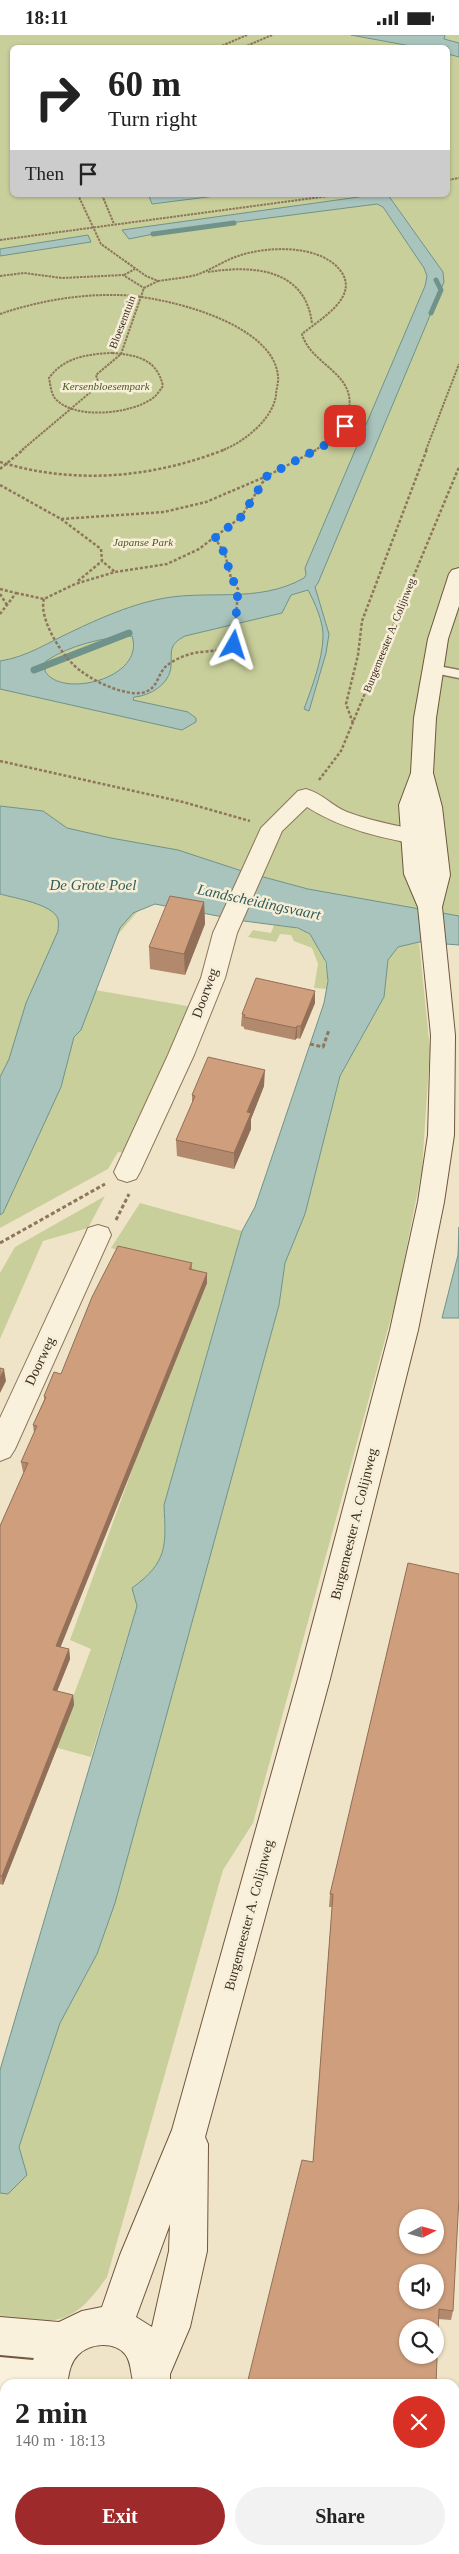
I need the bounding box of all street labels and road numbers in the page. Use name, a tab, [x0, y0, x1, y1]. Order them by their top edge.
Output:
street label: Bloesemtuin	[106, 293, 138, 350]
street label: Burgemeester A. Colijnweg	[361, 576, 418, 694]
street label: Doorweg	[189, 966, 221, 1020]
street label: Doorweg	[22, 1334, 58, 1388]
street label: Burgemeester A. Colijnweg	[328, 1447, 380, 1601]
street label: Burgemeester A. Colijnweg	[222, 1838, 276, 1992]

